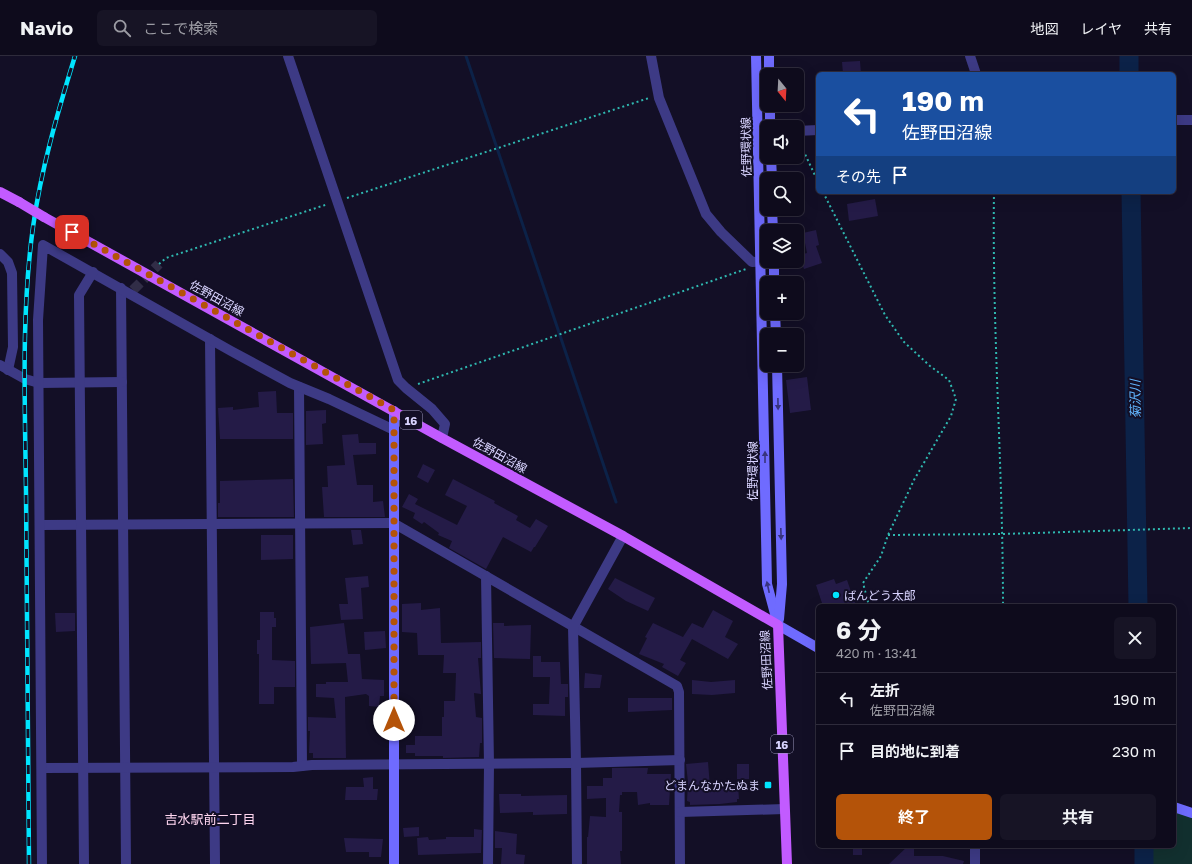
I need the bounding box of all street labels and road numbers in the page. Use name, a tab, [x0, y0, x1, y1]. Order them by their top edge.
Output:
street label: 佐野環状線	[738, 117, 754, 177]
street label: 佐野田沼線	[187, 277, 247, 319]
road number: 16	[400, 411, 422, 429]
street label: 佐野田沼線	[470, 434, 530, 476]
street label: 佐野環状線	[745, 441, 760, 501]
street label: 佐野田沼線	[757, 630, 775, 690]
road number: 16	[771, 735, 793, 753]

